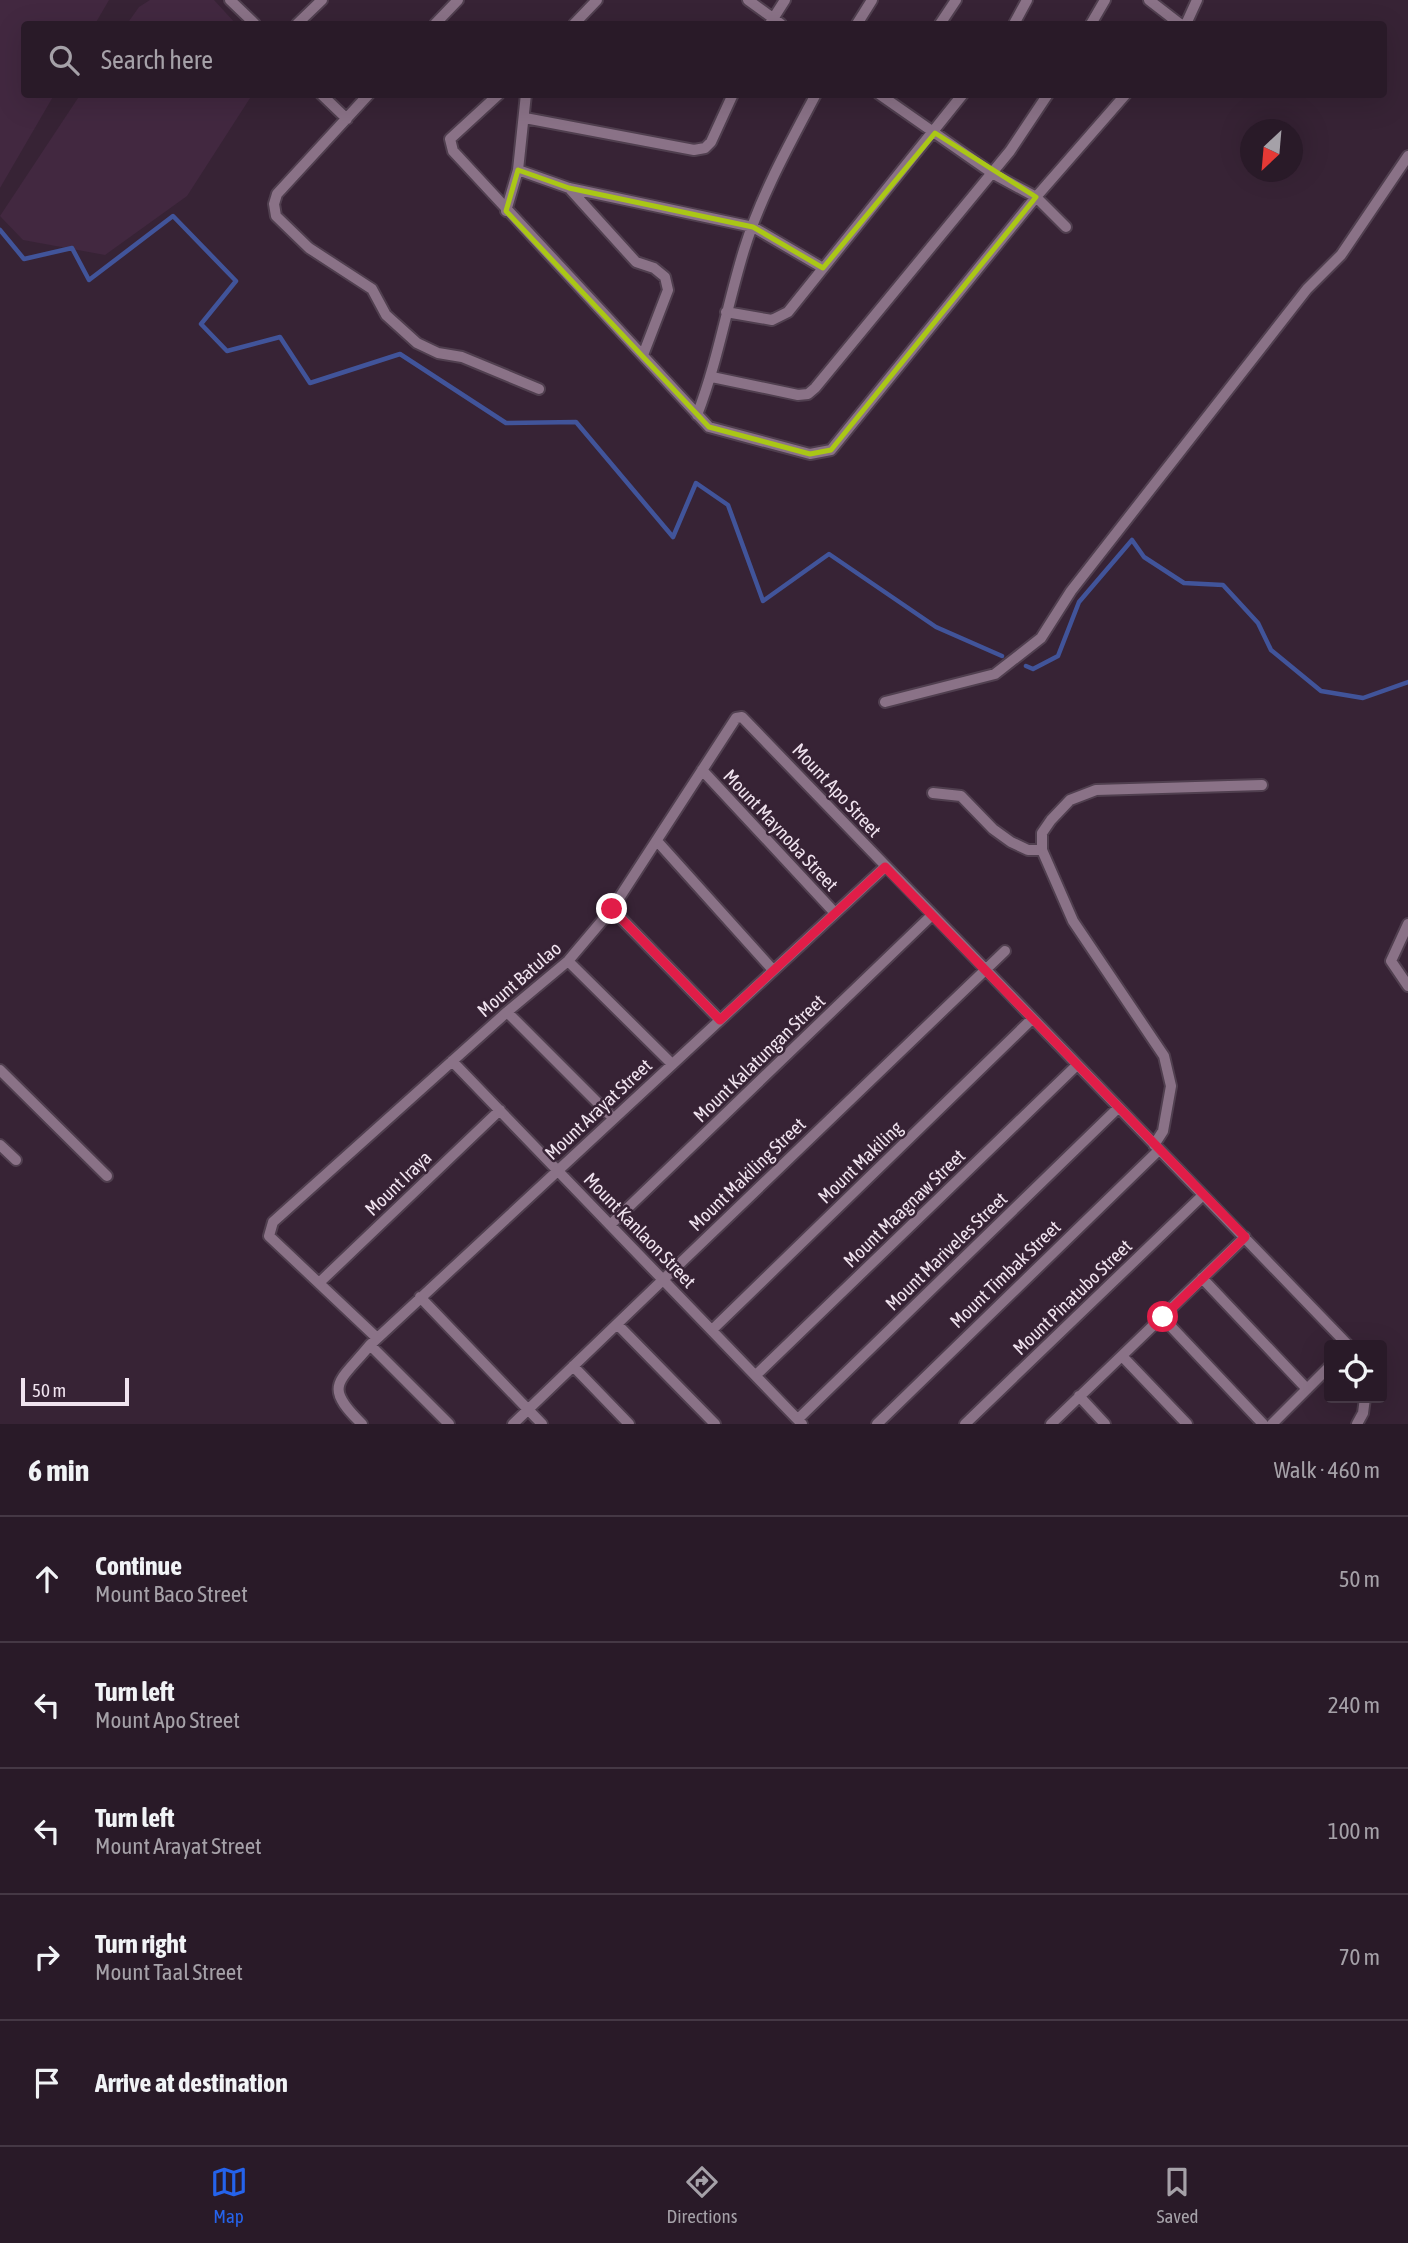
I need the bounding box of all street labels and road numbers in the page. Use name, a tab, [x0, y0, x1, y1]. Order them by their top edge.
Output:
street label: Mount Apo Street	[788, 739, 886, 841]
street label: Mount Maynoba Street	[719, 765, 843, 895]
street label: Mount Batulao	[473, 937, 565, 1021]
street label: Mount Kalatungan Street	[689, 990, 829, 1126]
street label: Mount Arayat Street	[540, 1054, 656, 1164]
street label: Mount Makiling Street	[684, 1113, 810, 1235]
street label: Mount Makiling	[813, 1116, 907, 1208]
street label: Mount Maagnaw Street	[839, 1144, 969, 1272]
street label: Mount Iraya	[360, 1146, 436, 1220]
street label: Mount Kanlaon Street	[579, 1168, 701, 1292]
street label: Mount Mariveles Street	[881, 1187, 1011, 1315]
street label: Mount Timbak Street	[945, 1216, 1065, 1332]
street label: Mount Pinatubo Street	[1008, 1235, 1136, 1359]

